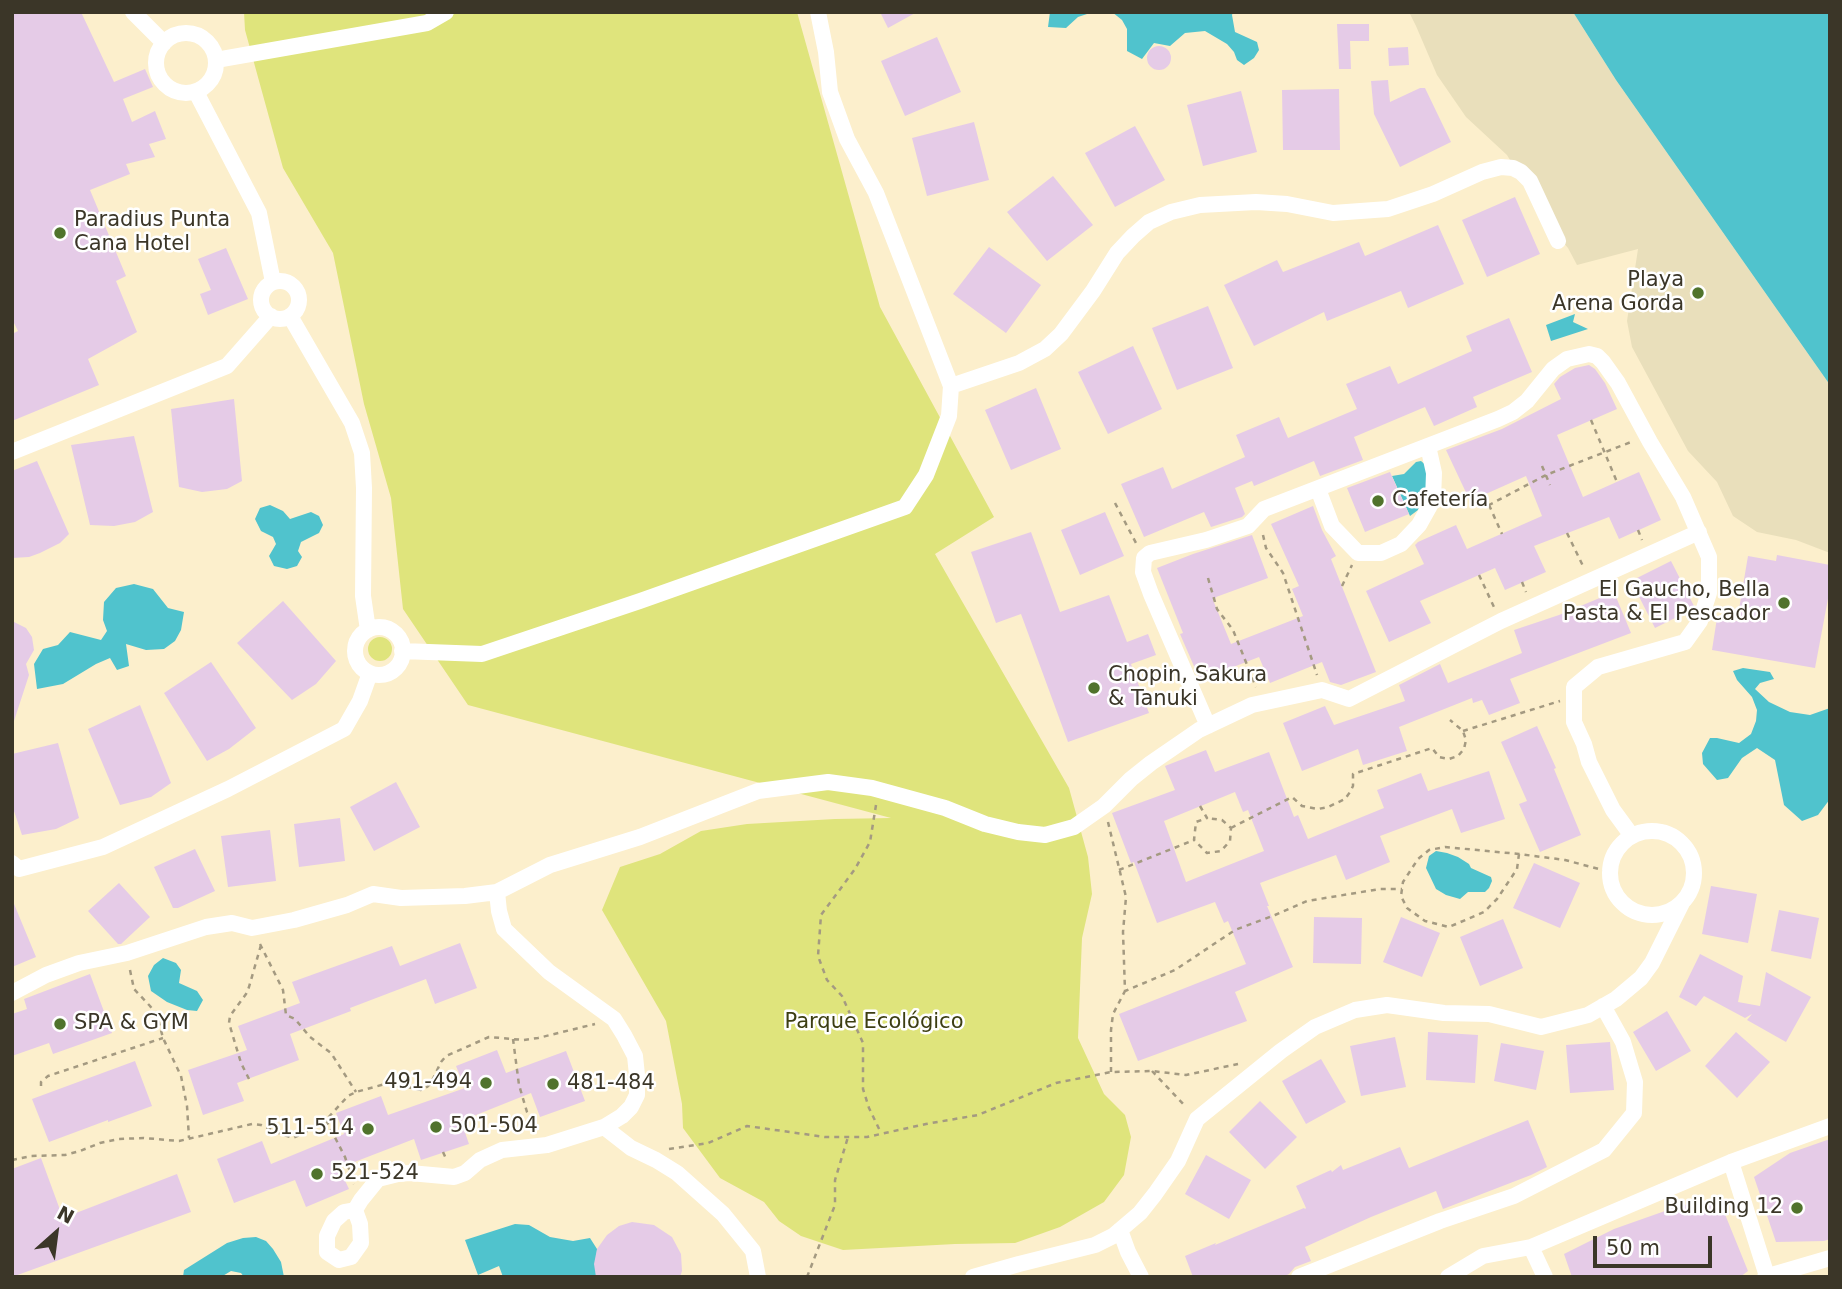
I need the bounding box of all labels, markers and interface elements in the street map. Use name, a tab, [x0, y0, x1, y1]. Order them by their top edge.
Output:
place label: Paradius Punta Cana Hotel	[74, 208, 230, 258]
marker: Paradius Punta Cana Hotel	[52, 225, 68, 241]
place label: Playa Arena Gorda	[1552, 268, 1684, 318]
marker: Playa Arena Gorda	[1690, 285, 1706, 301]
place label: Cafetería	[1392, 488, 1488, 514]
marker: Cafetería	[1370, 493, 1386, 509]
place label: El Gaucho, Bella Pasta & El Pescador	[1563, 578, 1770, 628]
marker: El Gaucho, Bella Pasta & El Pescador	[1776, 595, 1792, 611]
place label: Chopin, Sakura & Tanuki	[1108, 663, 1267, 713]
marker: Chopin, Sakura & Tanuki	[1086, 680, 1102, 696]
park label: Parque Ecológico	[785, 1010, 963, 1036]
place label: SPA & GYM	[74, 1011, 189, 1037]
marker: SPA & GYM	[52, 1016, 68, 1032]
place label: 491-494	[384, 1070, 472, 1096]
place label: 481-484	[567, 1071, 655, 1097]
marker: 491-494	[478, 1075, 494, 1091]
marker: 481-484	[545, 1076, 561, 1092]
place label: 501-504	[450, 1114, 538, 1140]
place label: 511-514	[266, 1116, 354, 1142]
marker: 501-504	[428, 1119, 444, 1135]
marker: 511-514	[360, 1121, 376, 1137]
place label: 521-524	[331, 1161, 419, 1187]
marker: 521-524	[309, 1166, 325, 1182]
place label: Building 12	[1664, 1195, 1783, 1221]
north arrow	[21, 1198, 91, 1268]
marker: Building 12	[1789, 1200, 1805, 1216]
text: N	[54, 1201, 78, 1228]
scale bar	[1597, 1222, 1716, 1266]
text: 50 m	[1606, 1236, 1660, 1260]

